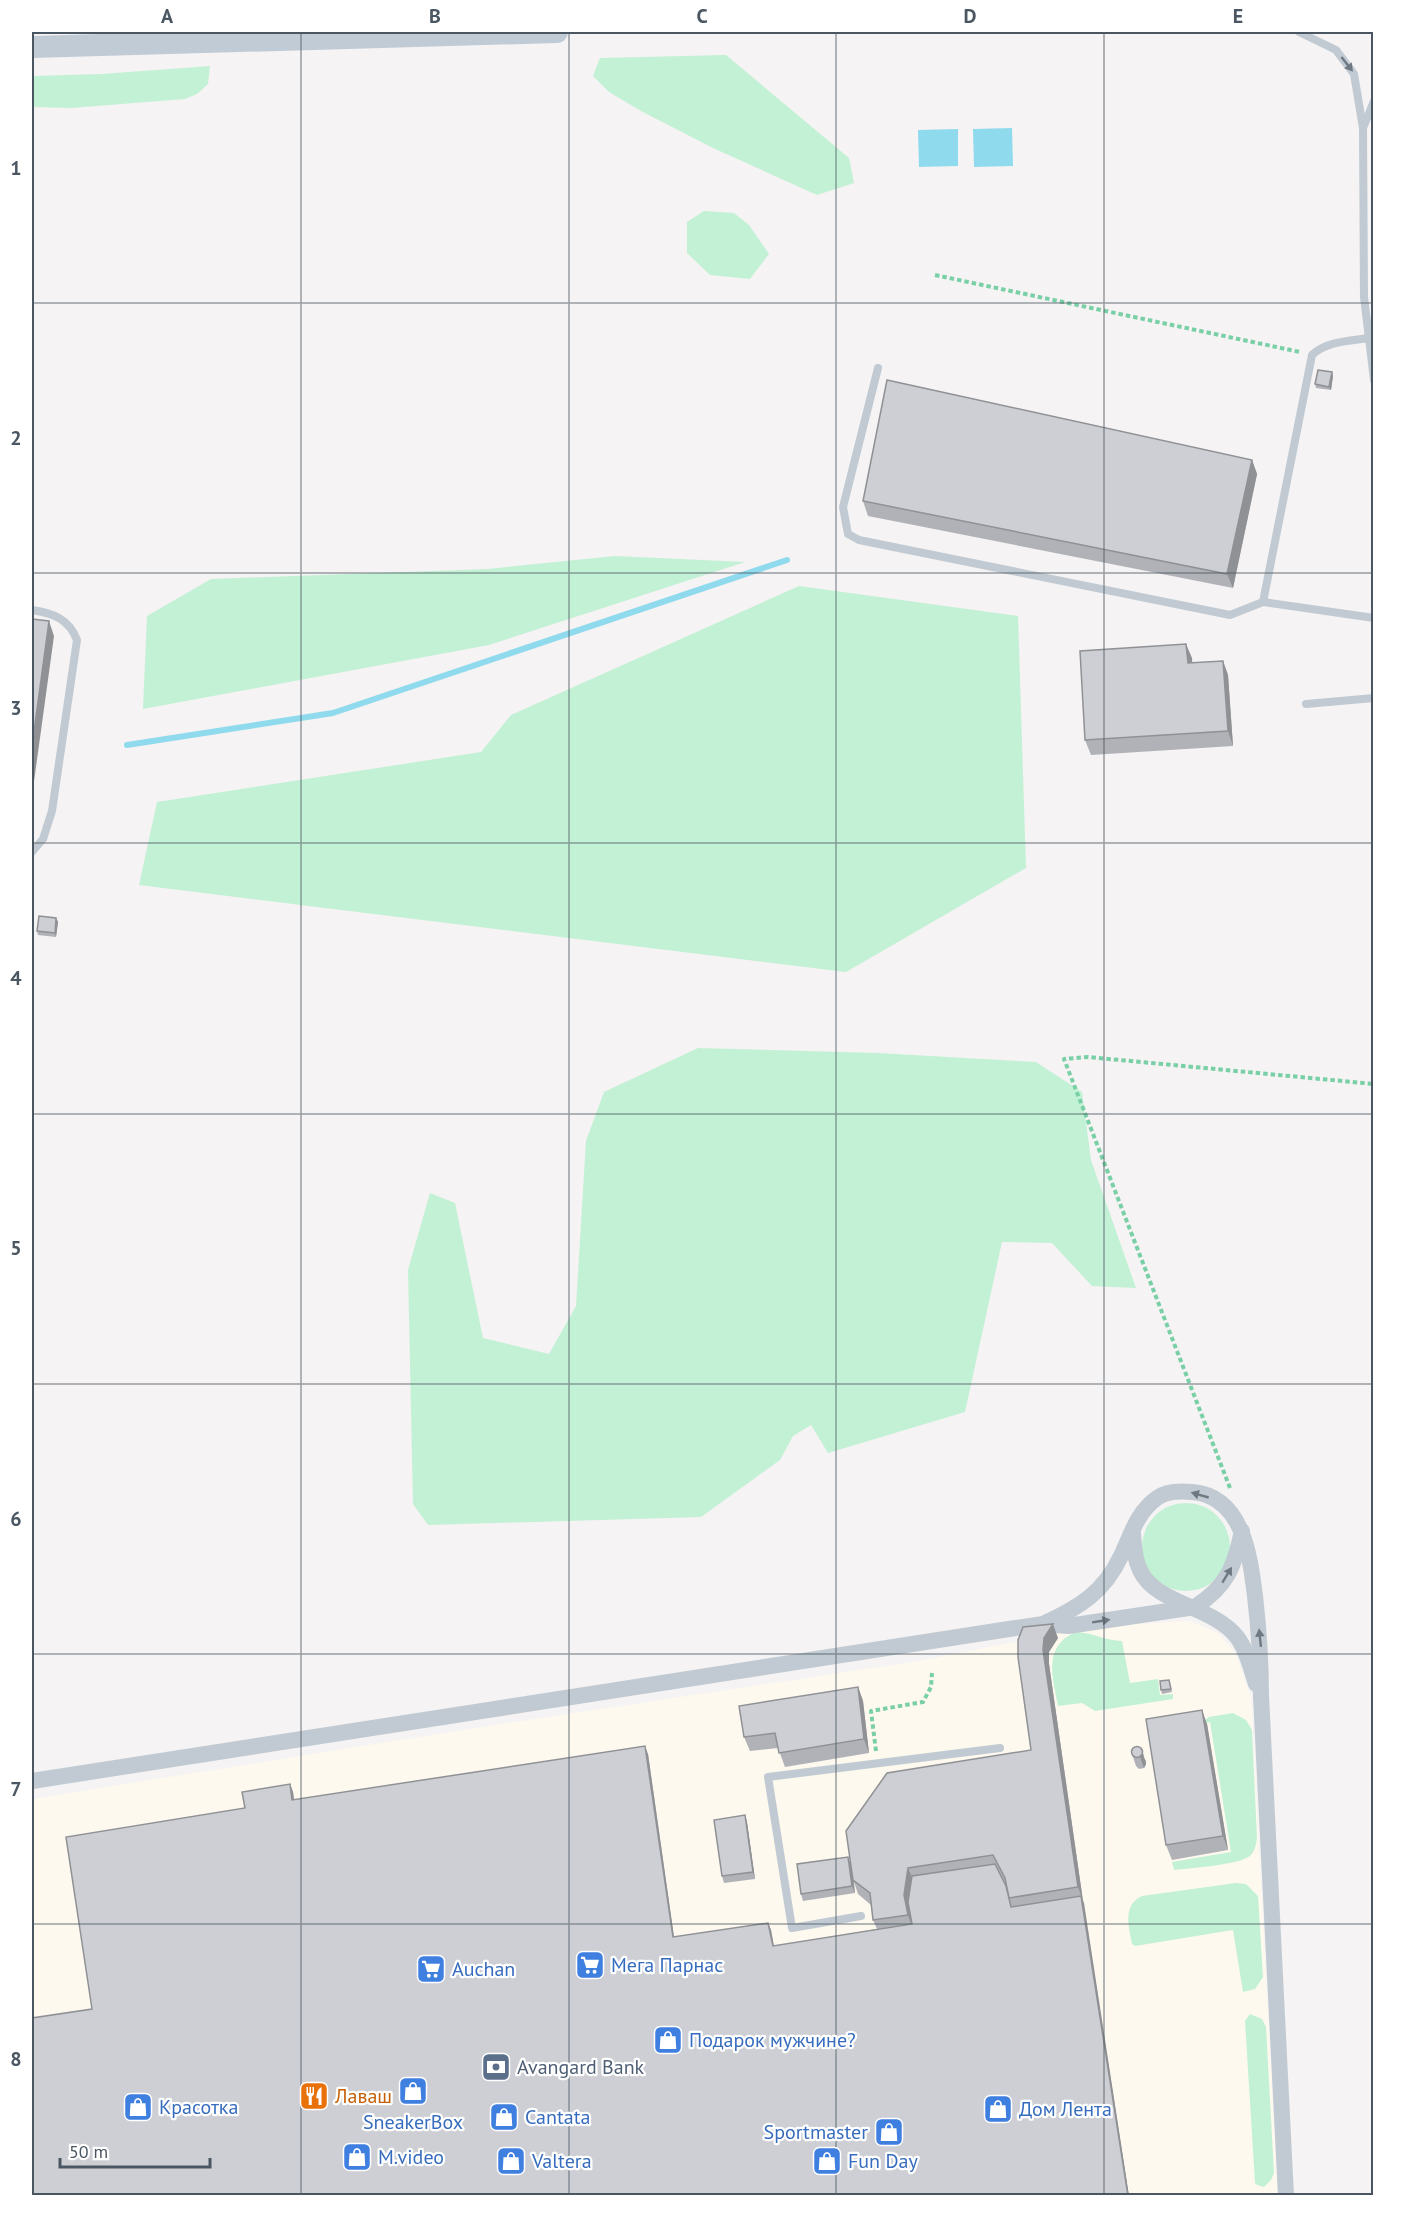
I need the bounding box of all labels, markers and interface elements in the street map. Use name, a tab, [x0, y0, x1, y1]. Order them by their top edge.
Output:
text: A	[161, 3, 174, 29]
text: B	[429, 3, 441, 29]
text: C	[696, 3, 708, 29]
text: D	[964, 3, 977, 29]
text: E	[1233, 3, 1243, 29]
one-way arrow	[1340, 56, 1353, 72]
text: 1	[10, 155, 22, 181]
text: 2	[10, 425, 22, 451]
text: 3	[10, 695, 22, 721]
text: 4	[10, 965, 22, 991]
text: 5	[10, 1235, 22, 1261]
one-way arrow	[1191, 1489, 1209, 1499]
text: 6	[10, 1506, 22, 1532]
one-way arrow	[1222, 1567, 1233, 1583]
one-way arrow	[1091, 1616, 1110, 1625]
one-way arrow	[1255, 1628, 1265, 1647]
text: 7	[10, 1776, 22, 1802]
supermarket icon: Мега Парнас	[574, 1949, 606, 1981]
place label: Мега Парнас	[611, 1952, 723, 1978]
supermarket icon: Auchan	[415, 1953, 447, 1985]
place label: Auchan	[452, 1956, 515, 1982]
shop icon: Подарок мужчине?	[652, 2024, 684, 2056]
place label: Подарок мужчине?	[689, 2027, 856, 2053]
text: 8	[10, 2046, 22, 2072]
bank icon: Avangard Bank	[480, 2051, 512, 2083]
place label: Avangard Bank	[517, 2054, 645, 2080]
shop icon: SneakerBox	[397, 2075, 429, 2107]
restaurant icon: Лаваш	[298, 2080, 330, 2112]
place label: Лаваш	[334, 2083, 392, 2109]
shop icon: Красотка	[122, 2091, 154, 2123]
shop icon: Дом Лента	[982, 2093, 1014, 2125]
place label: Красотка	[159, 2094, 238, 2120]
place label: Дом Лента	[1019, 2096, 1112, 2122]
shop icon: Cantata	[488, 2101, 520, 2133]
place label: Cantata	[525, 2104, 590, 2130]
place label: SneakerBox	[363, 2109, 463, 2135]
shop icon: Sportmaster	[873, 2116, 905, 2148]
place label: Sportmaster	[764, 2119, 868, 2145]
scale bar	[60, 2131, 210, 2169]
text: 50 m	[69, 2140, 108, 2163]
shop icon: M.video	[341, 2141, 373, 2173]
place label: M.video	[378, 2144, 444, 2170]
shop icon: Valtera	[495, 2145, 527, 2177]
shop icon: Fun Day	[811, 2145, 843, 2177]
place label: Valtera	[531, 2148, 592, 2174]
place label: Fun Day	[848, 2148, 918, 2174]

